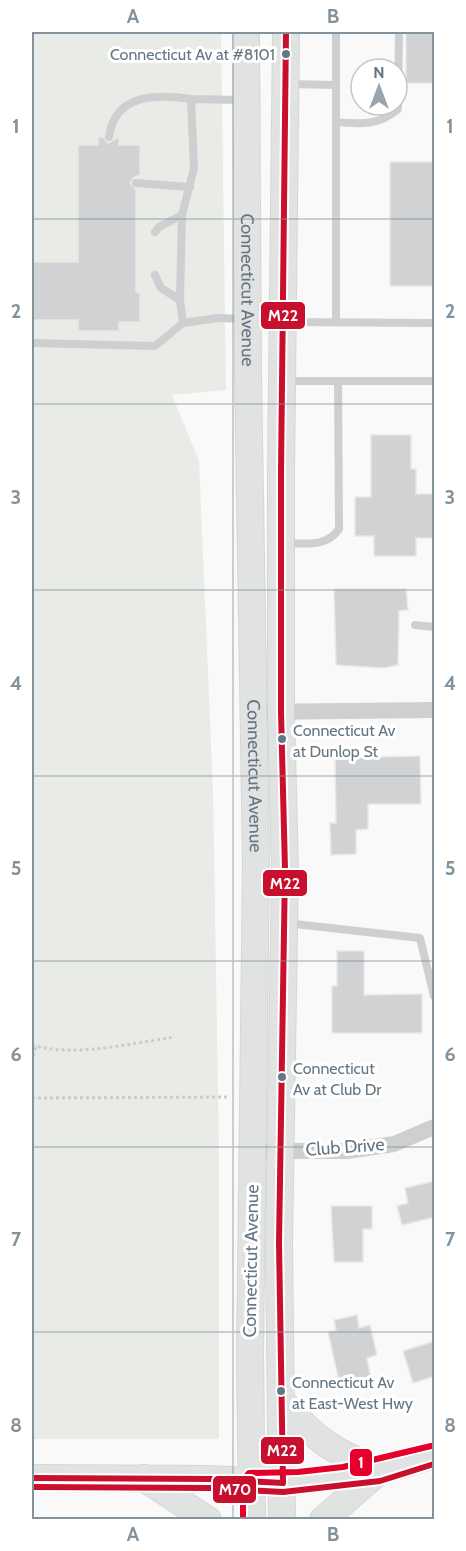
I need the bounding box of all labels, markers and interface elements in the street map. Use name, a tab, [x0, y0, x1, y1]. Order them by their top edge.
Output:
text: A	[127, 4, 140, 28]
text: B	[327, 4, 339, 28]
place label: Connecticut Av at #8101	[110, 45, 275, 64]
marker: Connecticut Av at #8101	[280, 48, 292, 60]
north arrow	[349, 57, 409, 117]
text: N	[373, 63, 385, 82]
text: 1	[12, 114, 20, 138]
text: 1	[446, 114, 454, 138]
street label: Connecticut Avenue	[236, 213, 259, 367]
text: 2	[11, 299, 21, 323]
text: 2	[445, 299, 455, 323]
line badge: M22	[260, 301, 306, 330]
text: M22	[268, 306, 298, 325]
text: 3	[11, 485, 21, 509]
text: 3	[445, 485, 455, 509]
text: 4	[10, 671, 22, 695]
text: 4	[444, 671, 456, 695]
street label: Connecticut Avenue	[242, 699, 267, 853]
place label: Connecticut Av at Dunlop St	[293, 721, 395, 761]
marker: Connecticut Av at Dunlop St	[276, 733, 288, 745]
text: 5	[11, 856, 21, 880]
text: 5	[445, 856, 455, 880]
line badge: M22	[262, 869, 308, 897]
text: M22	[270, 874, 300, 893]
text: 6	[10, 1042, 22, 1066]
text: 6	[444, 1042, 456, 1066]
place label: Connecticut Av at Club Dr	[293, 1059, 382, 1099]
marker: Connecticut Av at Club Dr	[276, 1071, 288, 1083]
street label: Club Drive	[305, 1133, 385, 1161]
street label: Connecticut Avenue	[239, 1184, 263, 1338]
text: 7	[11, 1227, 22, 1251]
text: 7	[445, 1227, 456, 1251]
place label: Connecticut Av at East-West Hwy	[292, 1373, 413, 1413]
marker: Connecticut Av at East-West Hwy	[275, 1385, 287, 1397]
text: 8	[10, 1413, 22, 1437]
text: 8	[444, 1413, 456, 1437]
line badge: M22	[260, 1436, 305, 1465]
text: M22	[267, 1441, 297, 1460]
line badge: 1	[349, 1448, 373, 1477]
text: 1	[358, 1453, 364, 1472]
line badge: M70	[212, 1475, 257, 1504]
text: M70	[219, 1480, 251, 1499]
text: A	[127, 1522, 140, 1546]
text: B	[327, 1522, 339, 1546]

